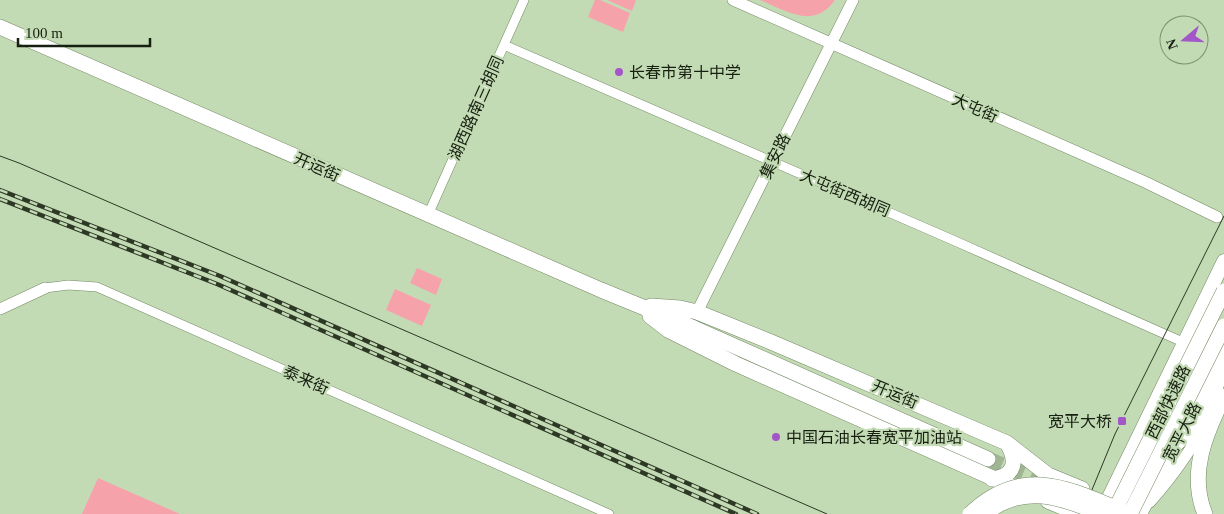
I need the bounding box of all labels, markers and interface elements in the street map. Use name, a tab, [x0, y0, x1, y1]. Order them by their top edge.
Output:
scale bar	[18, 15, 150, 47]
north arrow	[1159, 15, 1209, 65]
text: 100 m	[25, 25, 63, 41]
text: N	[1163, 37, 1181, 51]
street label: 湖西路南三胡同	[445, 53, 507, 163]
place label: 长春市第十中学	[629, 64, 741, 81]
marker: 长春市第十中学	[613, 66, 625, 78]
street label: 大屯街	[950, 90, 1000, 126]
street label: 集安路	[757, 131, 793, 181]
street label: 开运街	[292, 149, 342, 185]
street label: 大屯街西胡同	[797, 166, 893, 220]
street label: 泰来街	[281, 362, 331, 398]
street label: 西部快速路	[1143, 362, 1193, 442]
street label: 开运街	[870, 377, 920, 411]
street label: 宽平大路	[1160, 400, 1204, 464]
place label: 宽平大桥	[1048, 413, 1112, 430]
marker: 宽平大桥	[1116, 415, 1128, 427]
place label: 中国石油长春宽平加油站	[786, 429, 962, 446]
marker: 中国石油长春宽平加油站	[770, 431, 782, 443]

